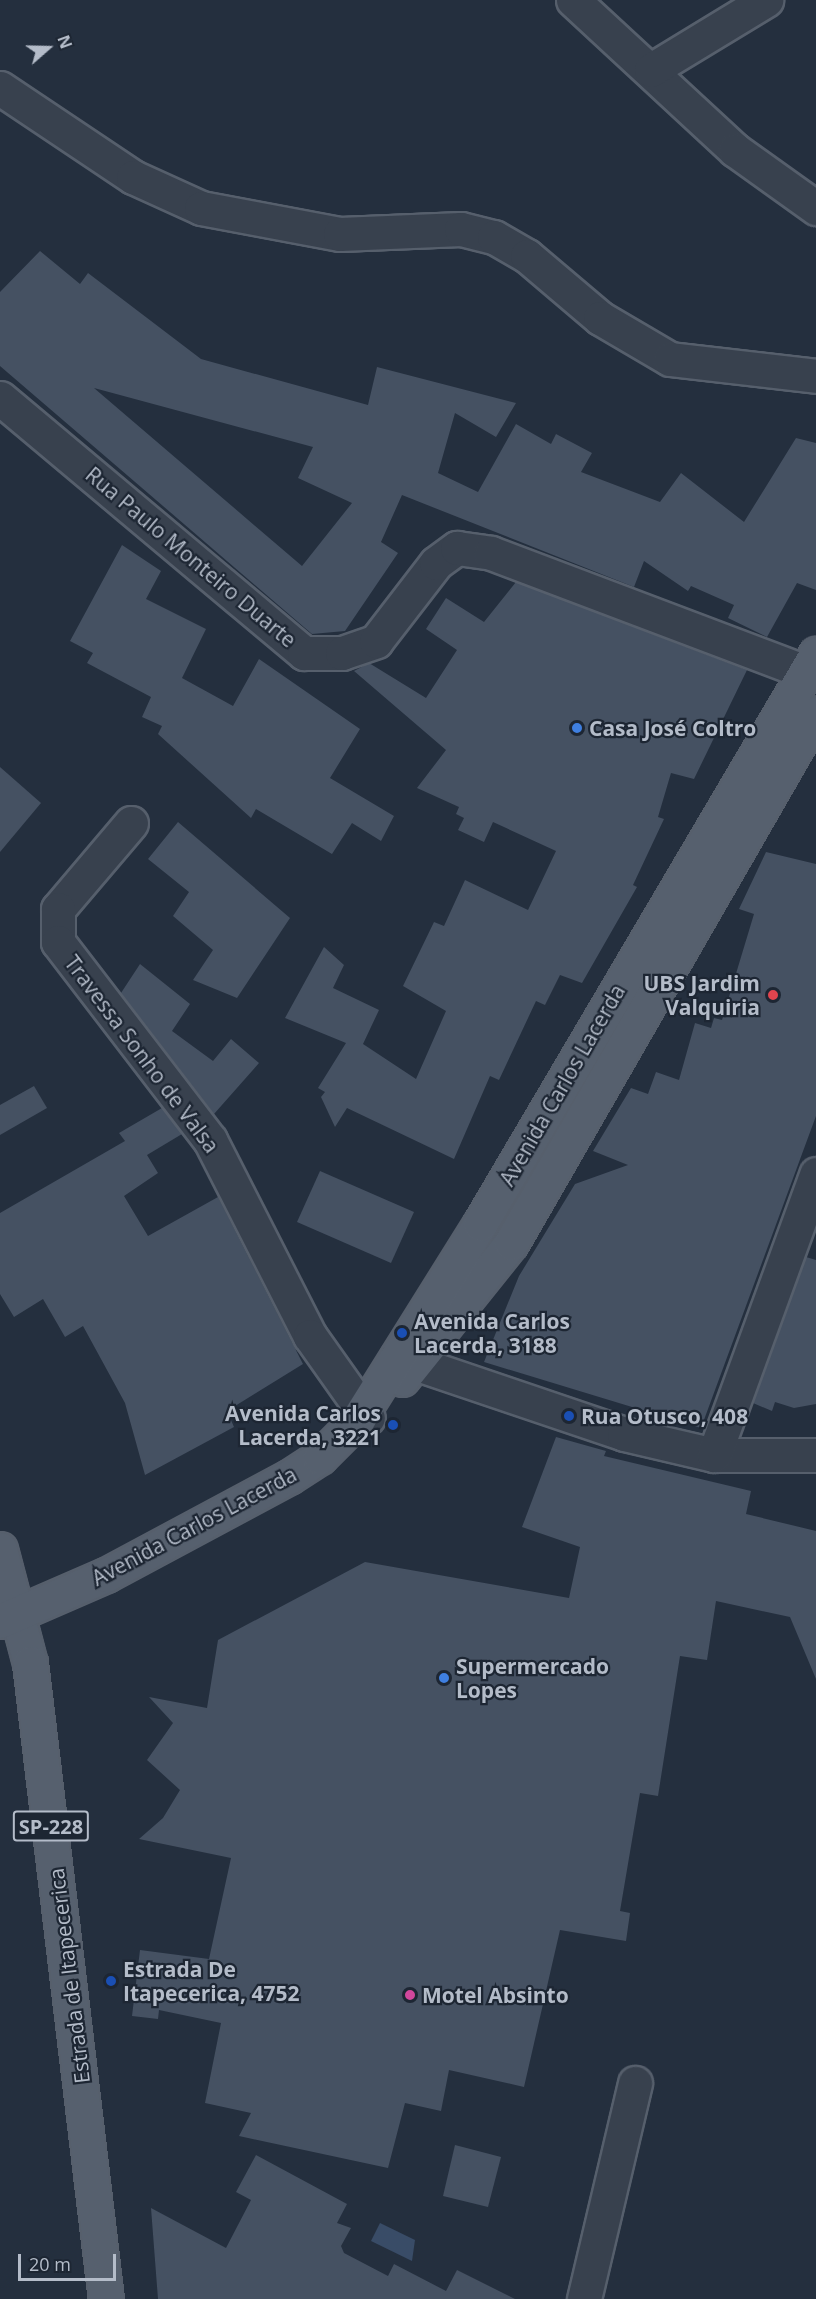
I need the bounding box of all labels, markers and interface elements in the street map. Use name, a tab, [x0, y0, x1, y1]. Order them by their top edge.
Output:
north arrow	[18, 18, 78, 78]
text: N	[52, 32, 77, 52]
street label: Rua Paulo Monteiro Duarte	[81, 462, 301, 652]
place label: Casa José Coltro	[589, 715, 756, 741]
marker: Casa José Coltro	[570, 721, 584, 735]
street label: Travessa Sonho de Valsa	[60, 950, 224, 1158]
place label: UBS Jardim Valquiria	[644, 970, 760, 1020]
street label: Avenida Carlos Lacerda	[494, 980, 630, 1190]
marker: UBS Jardim Valquiria	[764, 986, 782, 1004]
place label: Avenida Carlos Lacerda, 3188	[414, 1308, 570, 1358]
marker: Avenida Carlos Lacerda, 3188	[395, 1326, 409, 1340]
place label: Avenida Carlos Lacerda, 3221	[225, 1400, 381, 1450]
place label: Rua Otusco, 408	[581, 1403, 748, 1429]
marker: Rua Otusco, 408	[562, 1409, 576, 1423]
marker: Avenida Carlos Lacerda, 3221	[386, 1418, 400, 1432]
street label: Avenida Carlos Lacerda	[87, 1461, 301, 1591]
place label: Supermercado Lopes	[456, 1653, 609, 1703]
marker: Supermercado Lopes	[437, 1671, 451, 1685]
road number: SP-228	[12, 1809, 90, 1843]
street label: Estrada de Itapecerica	[43, 1867, 95, 2085]
place label: Estrada De Itapecerica, 4752	[123, 1956, 300, 2006]
marker: Estrada De Itapecerica, 4752	[104, 1974, 118, 1988]
place label: Motel Absinto	[422, 1982, 569, 2008]
marker: Motel Absinto	[403, 1988, 417, 2002]
scale bar	[21, 2242, 118, 2280]
text: 20 m	[29, 2252, 71, 2276]

